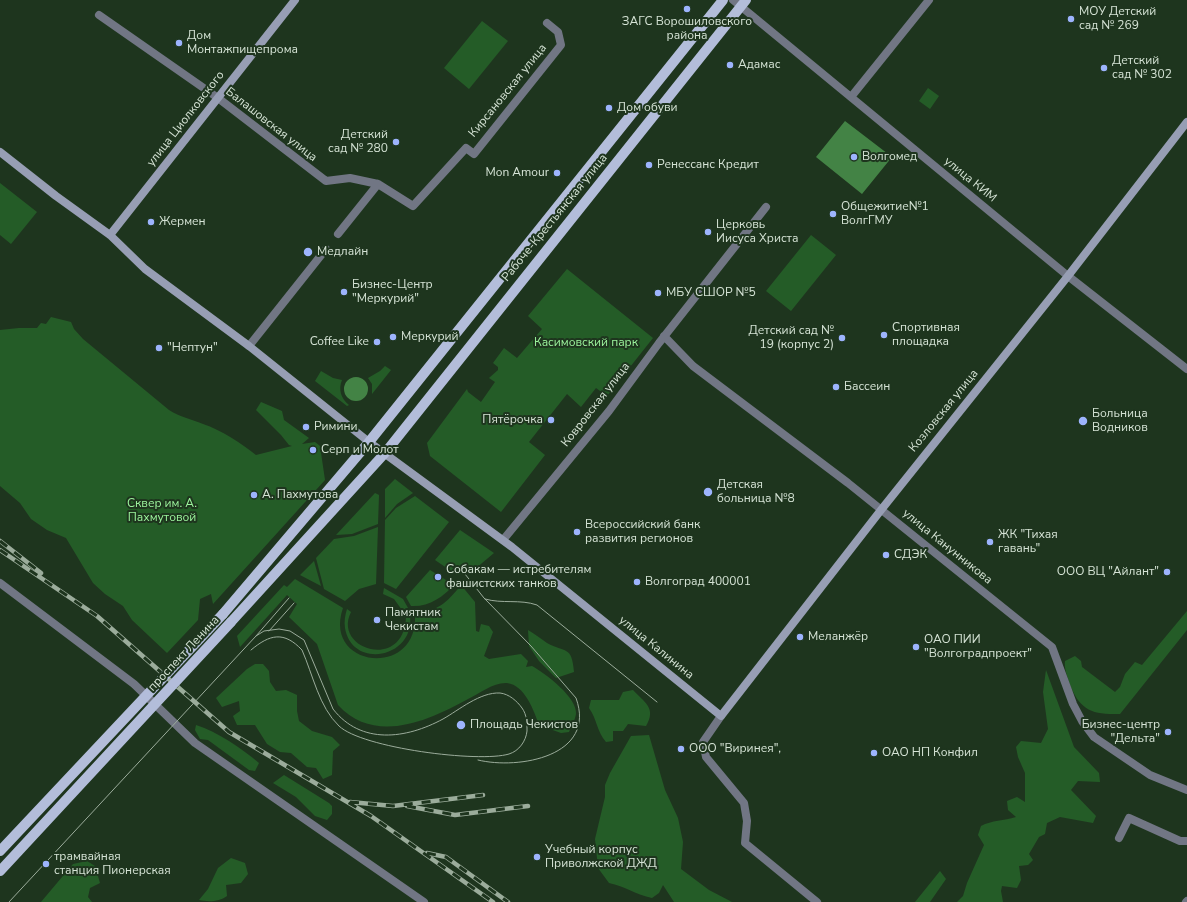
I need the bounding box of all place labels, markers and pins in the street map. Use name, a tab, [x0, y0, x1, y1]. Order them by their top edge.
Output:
marker: ЗАГС Ворошиловского района	[682, 4, 692, 14]
place label: МОУ Детский сад № 269	[1079, 5, 1156, 33]
marker: МОУ Детский сад № 269	[1066, 14, 1076, 24]
place label: ЗАГС Ворошиловского района	[622, 15, 752, 43]
place label: Дом Монтажпищепрома	[187, 29, 298, 57]
marker: Дом Монтажпищепрома	[174, 38, 184, 48]
place label: Детский сад № 302	[1112, 54, 1172, 82]
place label: Адамас	[738, 58, 780, 72]
marker: Адамас	[725, 60, 735, 70]
marker: Детский сад № 302	[1099, 63, 1109, 73]
place label: Дом обуви	[617, 101, 677, 115]
marker: Дом обуви	[604, 103, 614, 113]
place label: Детский сад № 280	[328, 128, 388, 156]
marker: Детский сад № 280	[391, 137, 401, 147]
place label: Волгомед	[862, 150, 917, 164]
marker: Волгомед	[849, 152, 859, 162]
place label: Ренессанс Кредит	[657, 158, 759, 172]
marker: Ренессанс Кредит	[644, 160, 654, 170]
place label: Mon Amour	[485, 166, 549, 180]
marker: Mon Amour	[552, 168, 562, 178]
place label: Общежитие№1 ВолгГМУ	[841, 200, 929, 228]
marker: Общежитие№1 ВолгГМУ	[828, 209, 838, 219]
place label: Жермен	[159, 215, 206, 229]
marker: Жермен	[146, 217, 156, 227]
place label: Церковь Иисуса Христа	[716, 218, 798, 246]
marker: Церковь Иисуса Христа	[703, 227, 713, 237]
place label: Медлайн	[317, 245, 368, 259]
marker: Медлайн	[302, 246, 314, 258]
place label: Бизнес-Центр "Меркурий"	[352, 278, 433, 306]
place label: МБУ СШОР №5	[666, 286, 756, 300]
marker: Бизнес-Центр "Меркурий"	[339, 287, 349, 297]
marker: МБУ СШОР №5	[653, 288, 663, 298]
place label: Спортивная площадка	[892, 321, 960, 349]
place label: Детский сад № 19 (корпус 2)	[748, 324, 834, 352]
place label: Меркурий	[401, 330, 459, 344]
marker: Спортивная площадка	[879, 330, 889, 340]
marker: Меркурий	[388, 332, 398, 342]
marker: Детский сад № 19 (корпус 2)	[837, 333, 847, 343]
place label: Coffee Like	[310, 335, 369, 349]
marker: Coffee Like	[372, 337, 382, 347]
place label: "Нептун"	[167, 341, 218, 355]
marker: "Нептун"	[154, 343, 164, 353]
place label: Бассеин	[844, 380, 890, 394]
marker: Бассеин	[831, 382, 841, 392]
place label: Больница Водников	[1092, 407, 1148, 435]
place label: Пятёрочка	[482, 413, 543, 427]
marker: Пятёрочка	[546, 415, 556, 425]
marker: Больница Водников	[1077, 415, 1089, 427]
place label: Римини	[314, 420, 357, 434]
marker: Римини	[301, 422, 311, 432]
place label: Серп и Молот	[321, 443, 399, 457]
marker: Серп и Молот	[308, 445, 318, 455]
place label: Детская больница №8	[717, 478, 795, 506]
marker: Детская больница №8	[702, 486, 714, 498]
place label: А. Пахмутова	[262, 488, 338, 502]
marker: А. Пахмутова	[249, 490, 259, 500]
place label: Всероссийский банк развития регионов	[585, 518, 700, 546]
marker: Всероссийский банк развития регионов	[572, 527, 582, 537]
place label: ЖК "Тихая гавань"	[998, 528, 1058, 556]
marker: ЖК "Тихая гавань"	[985, 537, 995, 547]
place label: СДЭК	[894, 548, 927, 562]
marker: СДЭК	[881, 550, 891, 560]
place label: Собакам — истребителям фашистских танков	[446, 563, 591, 591]
place label: ООО ВЦ "Айлант"	[1057, 565, 1159, 579]
marker: ООО ВЦ "Айлант"	[1162, 567, 1172, 577]
marker: Собакам — истребителям фашистских танков	[433, 572, 443, 582]
place label: Волгоград 400001	[645, 575, 751, 589]
marker: Волгоград 400001	[632, 577, 642, 587]
place label: Памятник Чекистам	[385, 606, 441, 634]
marker: Памятник Чекистам	[372, 615, 382, 625]
place label: Меланжёр	[808, 630, 868, 644]
marker: Меланжёр	[795, 632, 805, 642]
place label: ОАО ПИИ "Волгоградпроект"	[924, 633, 1032, 661]
marker: ОАО ПИИ "Волгоградпроект"	[911, 642, 921, 652]
place label: Площадь Чекистов	[470, 718, 578, 732]
place label: Бизнес-центр "Дельта"	[1082, 718, 1160, 746]
marker: Площадь Чекистов	[455, 719, 467, 731]
marker: Бизнес-центр "Дельта"	[1163, 727, 1173, 737]
place label: ООО "Виринея",	[689, 742, 781, 756]
marker: ООО "Виринея",	[676, 744, 686, 754]
place label: ОАО НП Конфил	[882, 746, 978, 760]
marker: ОАО НП Конфил	[869, 748, 879, 758]
place label: Учебный корпус Приволжской ДЖД	[545, 843, 657, 871]
place label: трамвайная станция Пионерская	[54, 850, 171, 878]
marker: Учебный корпус Приволжской ДЖД	[532, 852, 542, 862]
marker: трамвайная станция Пионерская	[41, 859, 51, 869]

